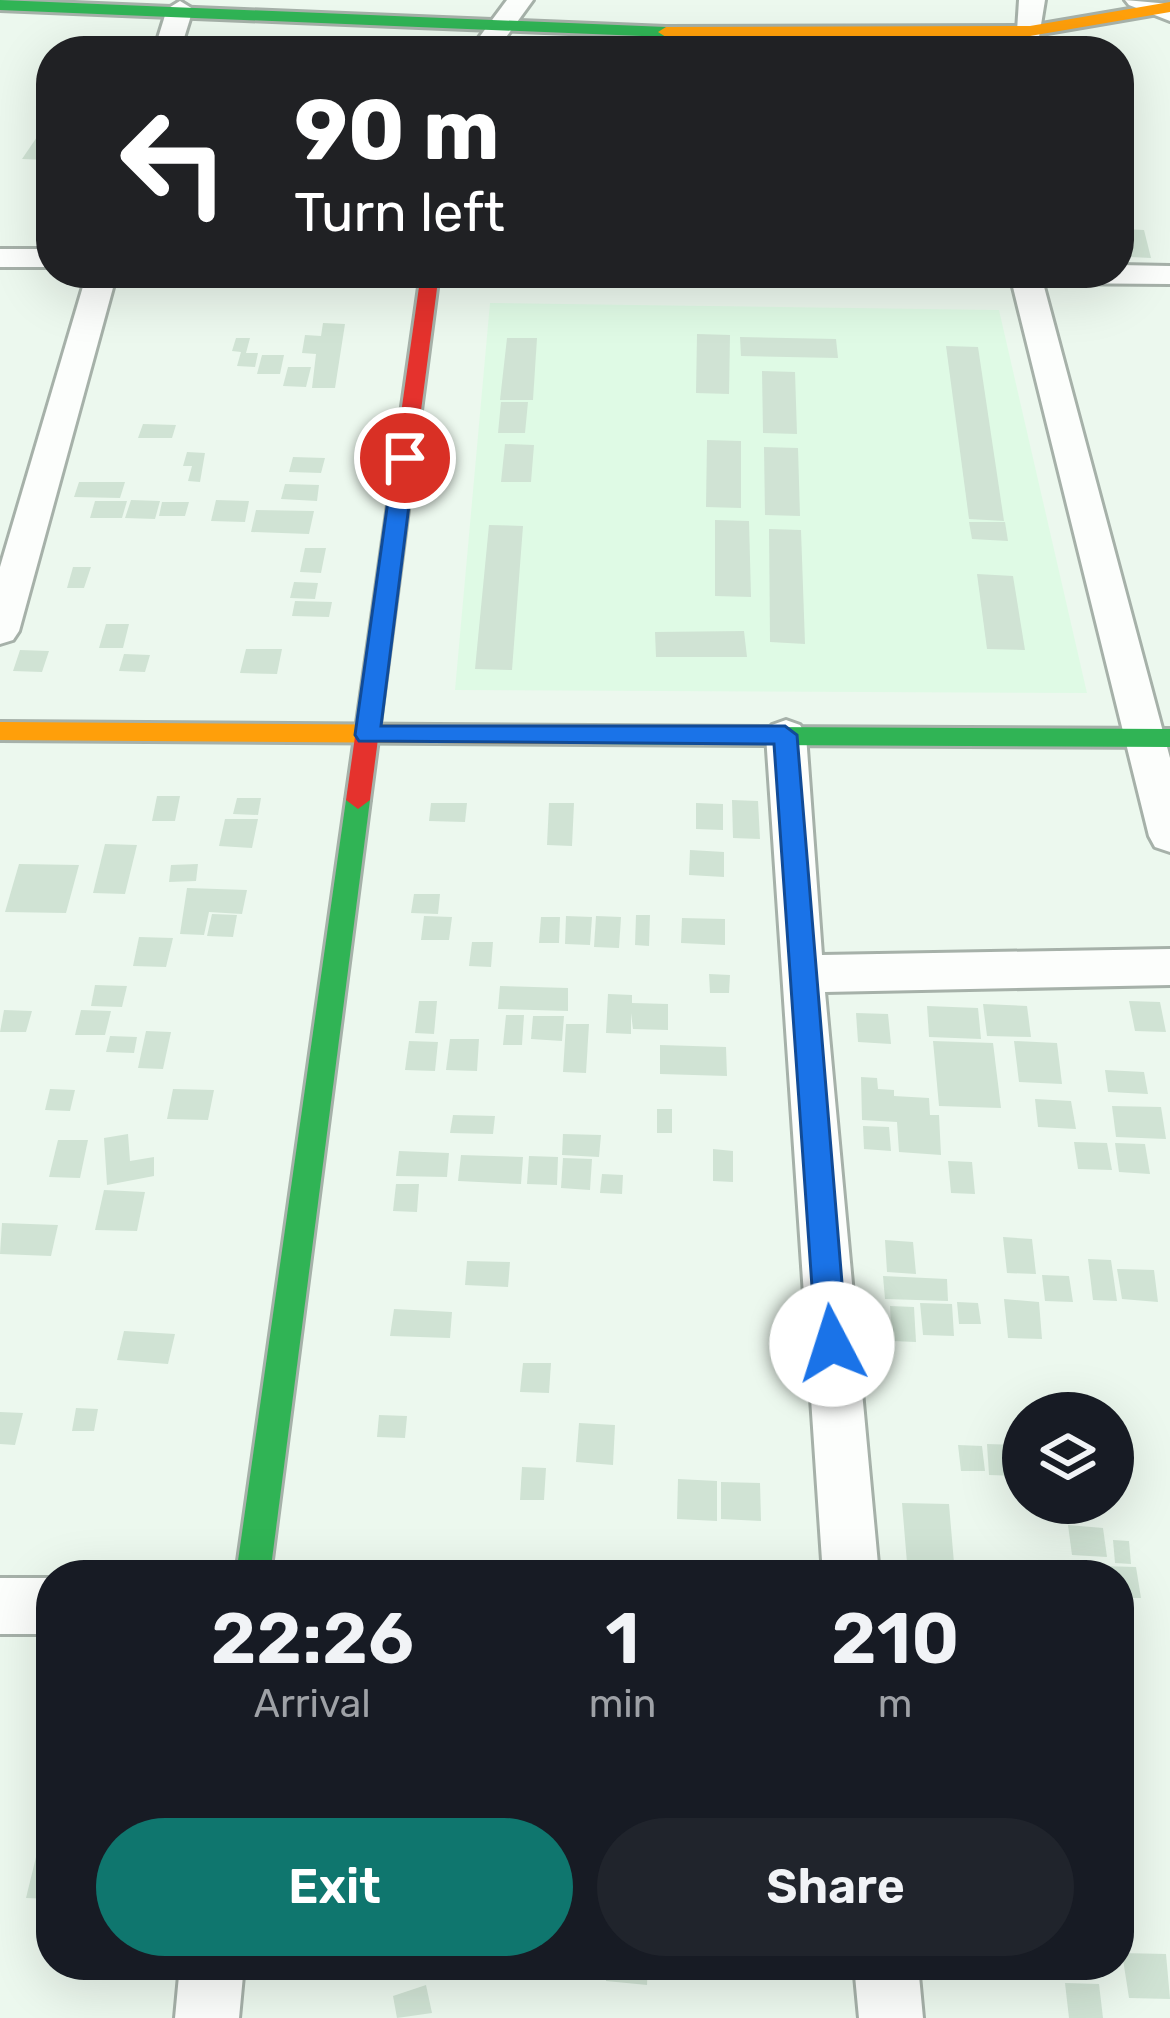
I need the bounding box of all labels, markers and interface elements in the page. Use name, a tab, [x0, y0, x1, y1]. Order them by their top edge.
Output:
text: 90 m	[294, 80, 500, 180]
icon: left	[96, 84, 252, 240]
text: Turn left	[294, 181, 505, 245]
pin	[354, 407, 456, 509]
icon: arrive	[372, 425, 438, 491]
position arrow	[769, 1281, 895, 1407]
map controls	[1002, 1392, 1134, 1524]
button: layers	[1002, 1392, 1134, 1524]
text: 22:26	[211, 1596, 414, 1681]
text: 1	[605, 1596, 640, 1681]
text: 210	[831, 1596, 959, 1681]
text: Arrival	[254, 1681, 371, 1727]
text: min	[589, 1681, 656, 1727]
text: m	[878, 1681, 913, 1727]
button: Exit	[96, 1818, 573, 1956]
button: Share	[597, 1818, 1074, 1956]

